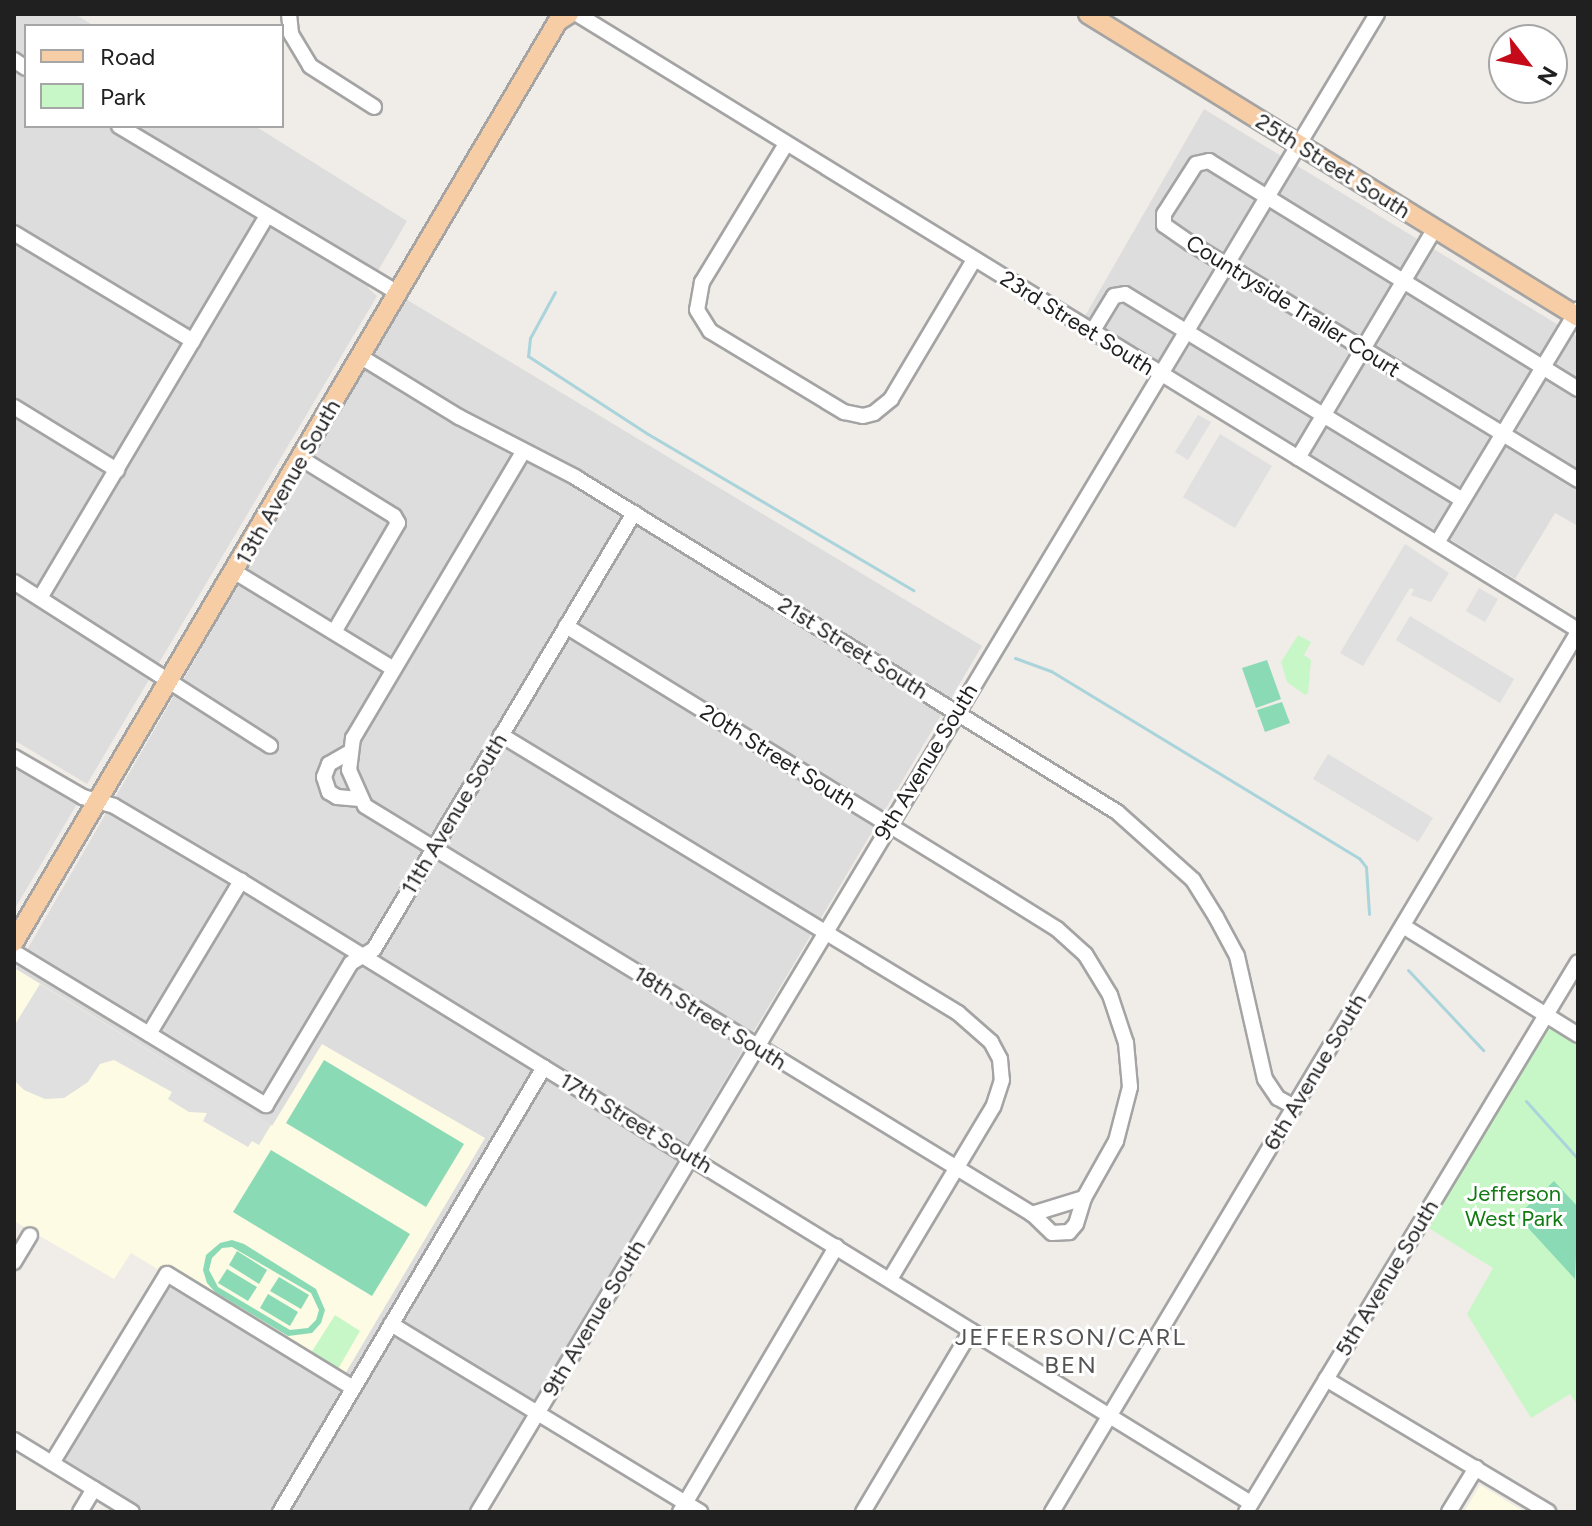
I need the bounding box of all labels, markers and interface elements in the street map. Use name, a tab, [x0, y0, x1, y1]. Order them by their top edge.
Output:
legend	[24, 24, 284, 128]
north arrow	[1488, 24, 1568, 104]
text: Road	[100, 42, 155, 71]
text: N	[1531, 61, 1563, 90]
text: Park	[100, 82, 146, 111]
street label: 25th Street South	[1251, 108, 1415, 224]
street label: Countryside Trailer Court	[1181, 229, 1405, 383]
street label: 23rd Street South	[995, 265, 1159, 381]
street label: 13th Avenue South	[230, 395, 346, 569]
street label: 21st Street South	[773, 591, 933, 705]
street label: 9th Avenue South	[869, 679, 983, 845]
street label: 20th Street South	[695, 698, 861, 816]
street label: 11th Avenue South	[396, 729, 512, 899]
street label: 18th Street South	[629, 960, 791, 1076]
street label: 6th Avenue South	[1258, 989, 1372, 1155]
street label: 17th Street South	[555, 1067, 717, 1179]
park label: Jefferson West Park	[1465, 1180, 1563, 1232]
street label: 5th Avenue South	[1330, 1195, 1444, 1361]
street label: 9th Avenue South	[537, 1235, 651, 1401]
district label: JEFFERSON/CARL BEN	[955, 1323, 1187, 1379]

